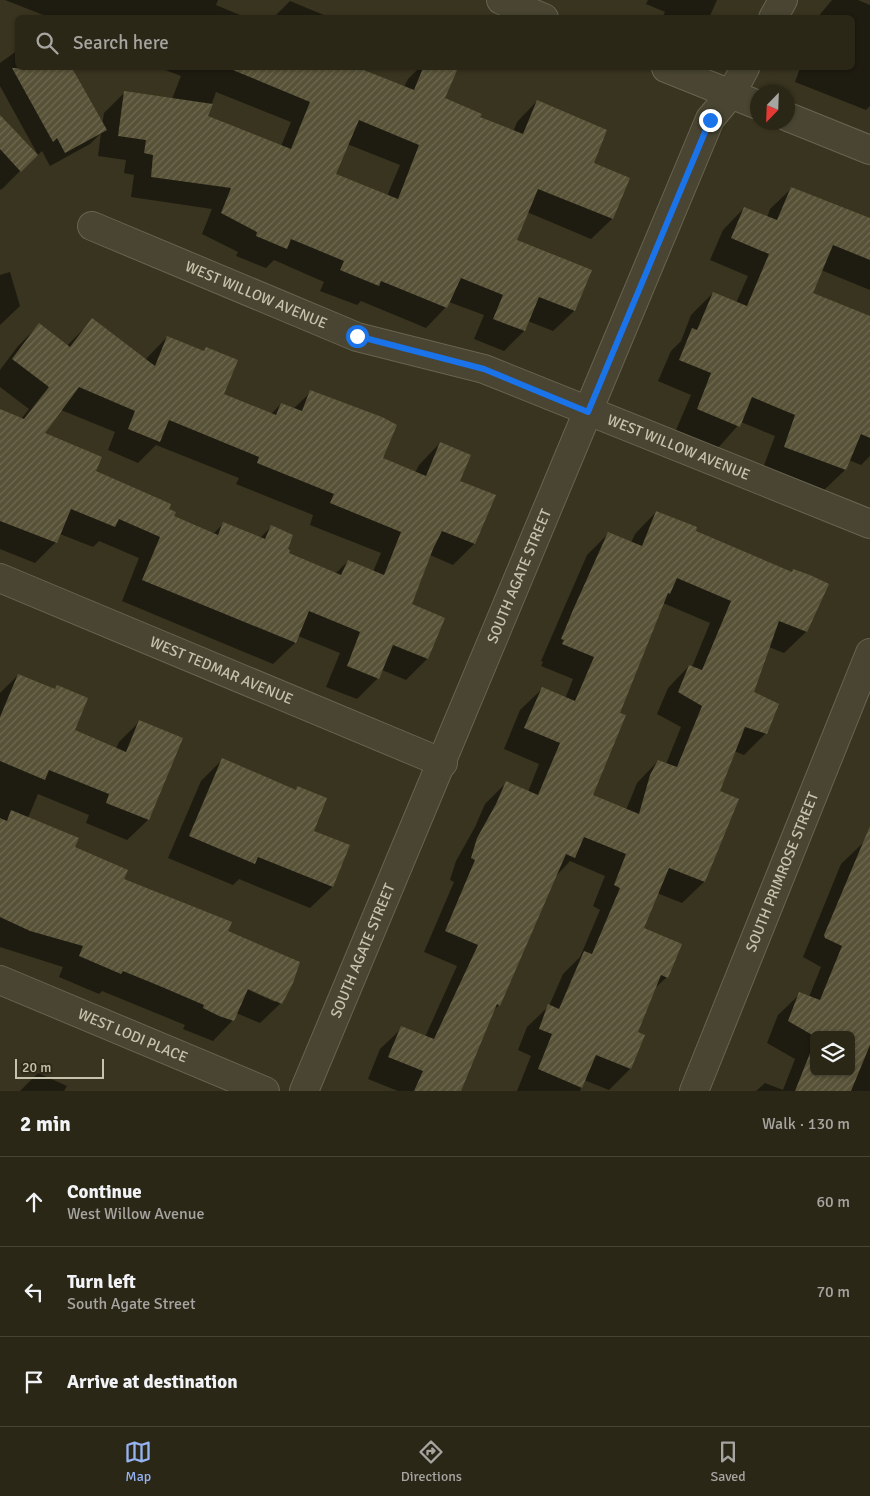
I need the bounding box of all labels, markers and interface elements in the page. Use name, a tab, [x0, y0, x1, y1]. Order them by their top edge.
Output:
search box	[15, 15, 855, 70]
icon: search	[33, 29, 61, 57]
text: Search here	[73, 31, 169, 55]
north arrow	[750, 85, 795, 130]
route end	[699, 109, 722, 132]
street label: WEST WILLOW AVENUE	[182, 257, 330, 332]
route start	[346, 325, 369, 348]
street label: WEST WILLOW AVENUE	[605, 410, 753, 484]
street label: SOUTH AGATE STREET	[483, 506, 555, 646]
street label: WEST TEDMAR AVENUE	[147, 633, 296, 708]
street label: SOUTH PRIMROSE STREET	[742, 789, 822, 955]
street label: SOUTH AGATE STREET	[327, 880, 399, 1021]
street label: WEST LODI PLACE	[75, 1005, 190, 1067]
map controls	[810, 1031, 855, 1076]
button: layers	[810, 1031, 855, 1076]
scale bar	[15, 1056, 104, 1079]
text: 20 m	[22, 1059, 51, 1076]
text: 2 min	[20, 1111, 71, 1137]
text: Walk · 130 m	[762, 1114, 850, 1134]
text: Continue	[67, 1180, 142, 1204]
icon: ahead	[20, 1188, 48, 1216]
text: 60 m	[816, 1192, 850, 1212]
text: West Willow Avenue	[67, 1204, 204, 1224]
text: Turn left	[67, 1270, 136, 1294]
icon: left	[20, 1278, 48, 1306]
text: 70 m	[816, 1282, 850, 1302]
text: South Agate Street	[67, 1294, 196, 1314]
icon: arrive	[20, 1368, 48, 1396]
text: Arrive at destination	[67, 1370, 238, 1394]
tab: Map	[124, 1438, 152, 1485]
tab: Directions	[401, 1438, 462, 1485]
tab: Saved	[710, 1438, 746, 1485]

